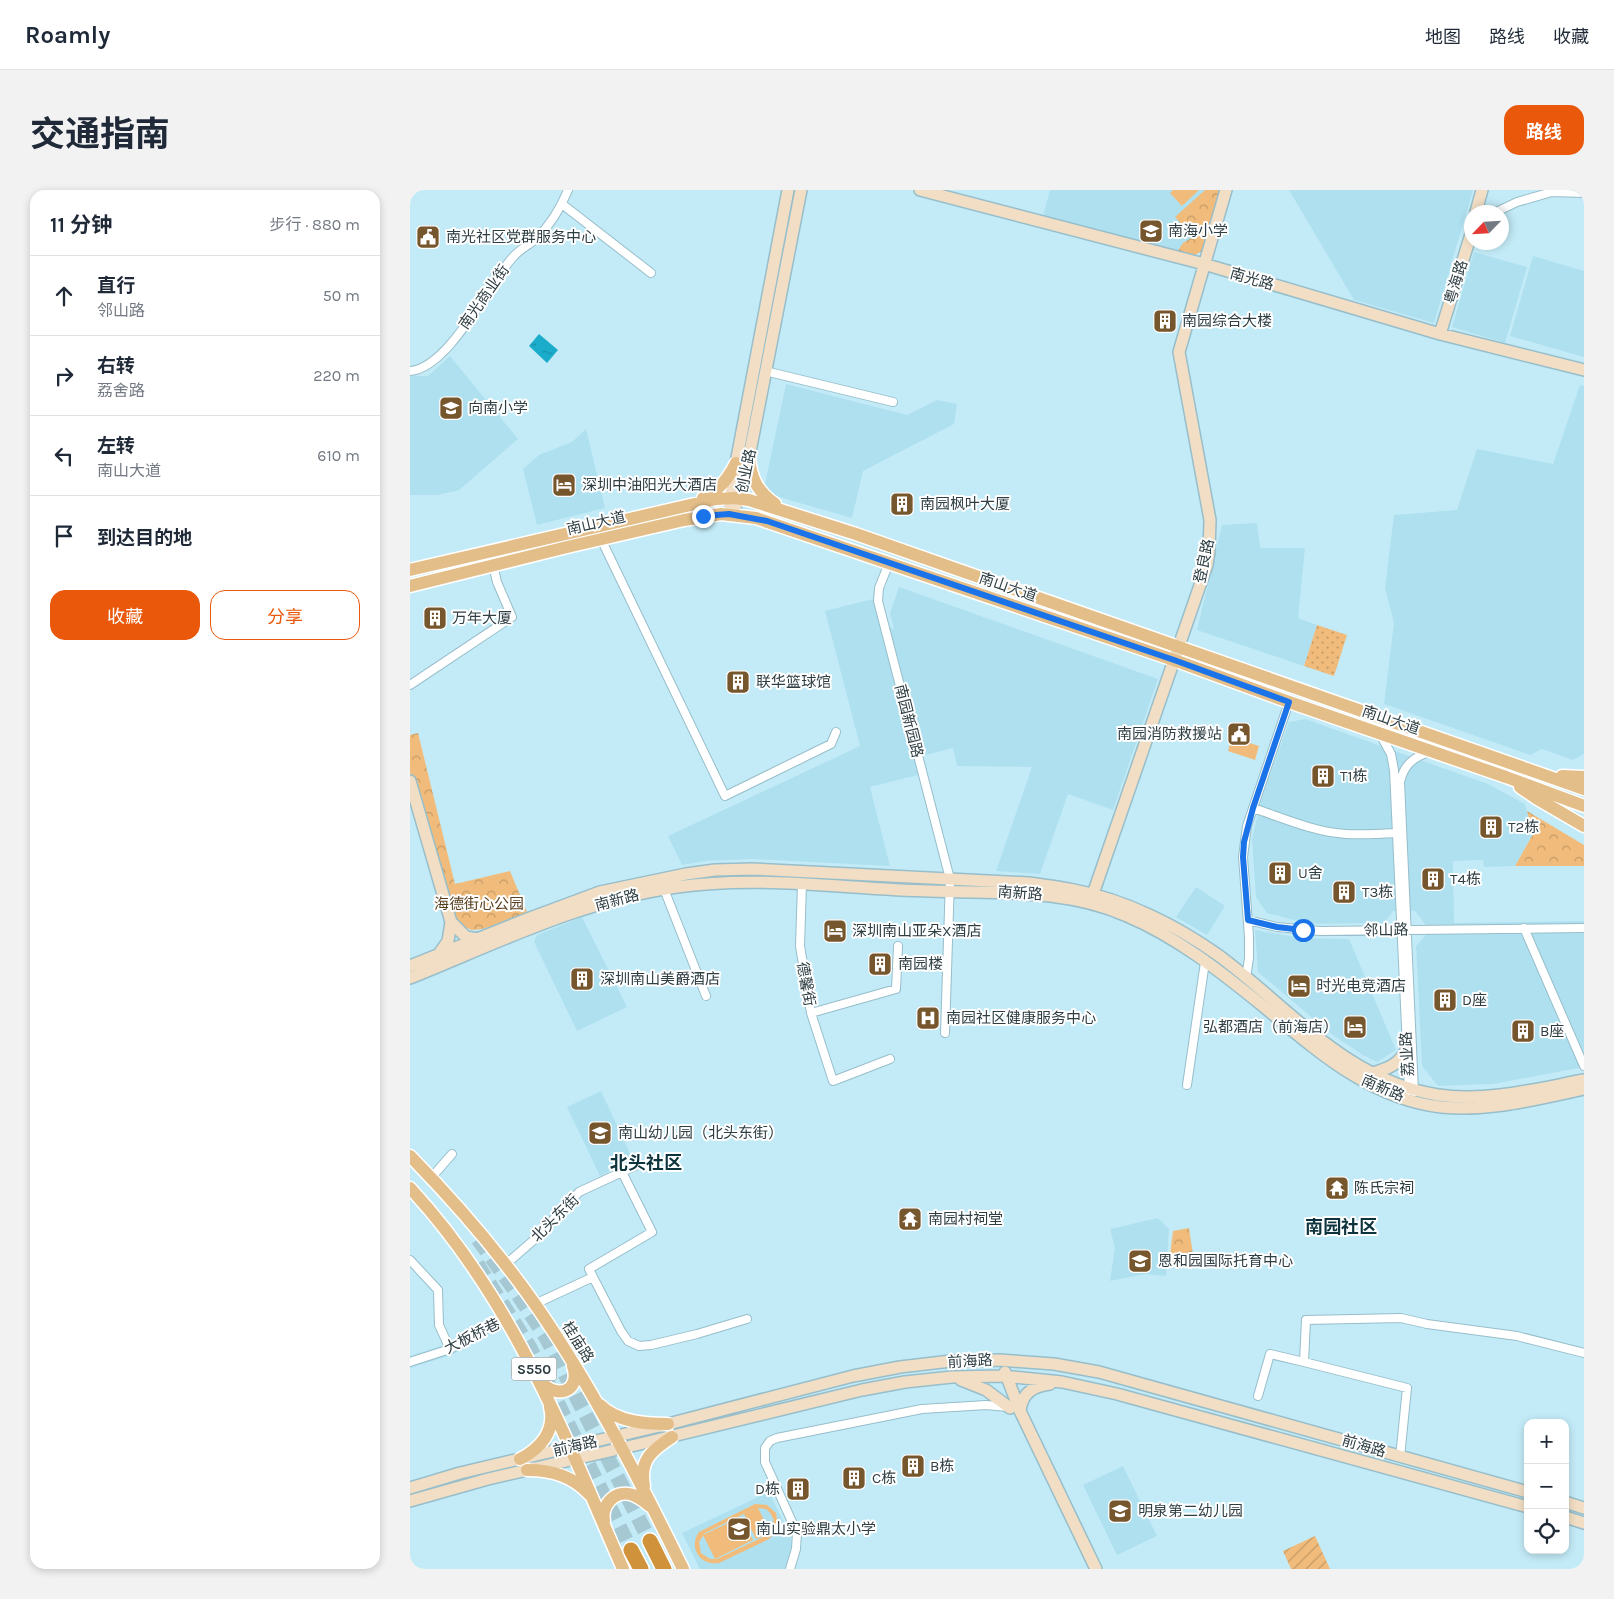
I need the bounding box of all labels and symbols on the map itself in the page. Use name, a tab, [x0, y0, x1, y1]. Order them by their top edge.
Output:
north arrow	[1464, 205, 1509, 250]
school or university icon: 南海小学	[1138, 218, 1164, 244]
place label: 南海小学	[1168, 222, 1228, 240]
public building icon: 南光社区党群服务中心	[415, 224, 441, 250]
place label: 南光社区党群服务中心	[446, 228, 596, 246]
street label: 粤海路	[1441, 258, 1471, 306]
street label: 南光商业街	[455, 261, 513, 333]
street label: 南光路	[1228, 264, 1276, 294]
building icon: 南园综合大楼	[1152, 308, 1178, 334]
place label: 南园综合大楼	[1182, 312, 1272, 330]
school or university icon: 向南小学	[438, 395, 464, 421]
place label: 向南小学	[468, 399, 528, 417]
street label: 创业路	[733, 447, 759, 495]
hotel icon: 深圳中油阳光大酒店	[551, 472, 577, 498]
place label: 深圳中油阳光大酒店	[582, 476, 717, 494]
building icon: 南园枫叶大厦	[889, 491, 915, 517]
place label: 南园枫叶大厦	[920, 495, 1010, 513]
route end	[692, 505, 715, 528]
street label: 南山大道	[565, 507, 627, 539]
street label: 登良路	[1191, 537, 1217, 585]
street label: 南山大道	[977, 569, 1039, 605]
building icon: 万年大厦	[422, 605, 448, 631]
place label: 万年大厦	[452, 609, 512, 627]
building icon: 联华篮球馆	[725, 669, 751, 695]
place label: 联华篮球馆	[756, 673, 831, 691]
street label: 南园新园路	[891, 682, 927, 760]
street label: 南山大道	[1360, 702, 1422, 738]
public building icon: 南园消防救援站	[1226, 721, 1252, 747]
place label: 南园消防救援站	[1117, 725, 1222, 743]
building icon: T1栋	[1310, 763, 1336, 789]
place label: T1栋	[1340, 767, 1367, 785]
building icon: T2栋	[1478, 814, 1504, 840]
place label: T2栋	[1508, 818, 1539, 836]
building icon: U舍	[1267, 860, 1293, 886]
place label: U舍	[1298, 864, 1323, 882]
building icon: T4栋	[1420, 866, 1446, 892]
place label: T4栋	[1450, 870, 1481, 888]
building icon: T3栋	[1331, 879, 1357, 905]
street label: 南新路	[997, 882, 1043, 904]
place label: T3栋	[1362, 883, 1393, 901]
street label: 南新路	[593, 885, 641, 915]
park label: 海德街心公园	[434, 895, 524, 913]
hotel icon: 深圳南山亚朵X酒店	[822, 918, 848, 944]
route start	[1292, 919, 1315, 942]
street label: 邻山路	[1363, 921, 1409, 939]
place label: 深圳南山亚朵X酒店	[852, 922, 982, 940]
building icon: 南园楼	[867, 951, 893, 977]
place label: 南园楼	[898, 955, 943, 973]
street label: 德馨街	[793, 960, 819, 1008]
building icon: 深圳南山美爵酒店	[569, 966, 595, 992]
place label: 深圳南山美爵酒店	[600, 970, 720, 988]
hotel icon: 时光电竞酒店	[1286, 973, 1312, 999]
place label: 时光电竞酒店	[1316, 977, 1406, 995]
building icon: D座	[1432, 987, 1458, 1013]
place label: D座	[1462, 991, 1487, 1009]
hospital icon: 南园社区健康服务中心	[915, 1005, 941, 1031]
place label: 南园社区健康服务中心	[946, 1009, 1096, 1027]
hotel icon: 弘都酒店（前海店）	[1342, 1014, 1368, 1040]
place label: 弘都酒店（前海店）	[1203, 1018, 1338, 1036]
building icon: B座	[1510, 1018, 1536, 1044]
place label: B座	[1540, 1022, 1564, 1040]
street label: 荔业路	[1397, 1031, 1417, 1077]
street label: 南新路	[1359, 1071, 1407, 1105]
school or university icon: 南山幼儿园（北头东街）	[587, 1120, 613, 1146]
place label: 南山幼儿园（北头东街）	[618, 1124, 783, 1142]
district label: 北头社区	[610, 1152, 682, 1174]
temple icon: 陈氏宗祠	[1324, 1175, 1350, 1201]
place label: 陈氏宗祠	[1354, 1179, 1414, 1197]
street label: 北头东街	[527, 1190, 583, 1246]
temple icon: 南园村祠堂	[897, 1206, 923, 1232]
place label: 南园村祠堂	[928, 1210, 1003, 1228]
district label: 南园社区	[1305, 1216, 1377, 1238]
school or university icon: 恩和园国际托育中心	[1127, 1248, 1153, 1274]
place label: 恩和园国际托育中心	[1158, 1252, 1293, 1270]
street label: 大板桥巷	[441, 1314, 503, 1358]
street label: 桂庙路	[558, 1318, 598, 1366]
street label: 前海路	[947, 1351, 993, 1371]
road number: S550	[512, 1358, 556, 1380]
street label: 前海路	[1340, 1431, 1388, 1461]
street label: 前海路	[551, 1432, 599, 1460]
building icon: B栋	[900, 1453, 926, 1479]
place label: B栋	[930, 1457, 954, 1475]
building icon: C栋	[841, 1465, 867, 1491]
place label: C栋	[872, 1469, 896, 1487]
building icon: D栋	[785, 1476, 811, 1502]
place label: D栋	[755, 1480, 780, 1498]
school or university icon: 明泉第二幼儿园	[1107, 1498, 1133, 1524]
place label: 明泉第二幼儿园	[1138, 1502, 1243, 1520]
school or university icon: 南山实验鼎太小学	[726, 1516, 752, 1542]
place label: 南山实验鼎太小学	[756, 1520, 876, 1538]

